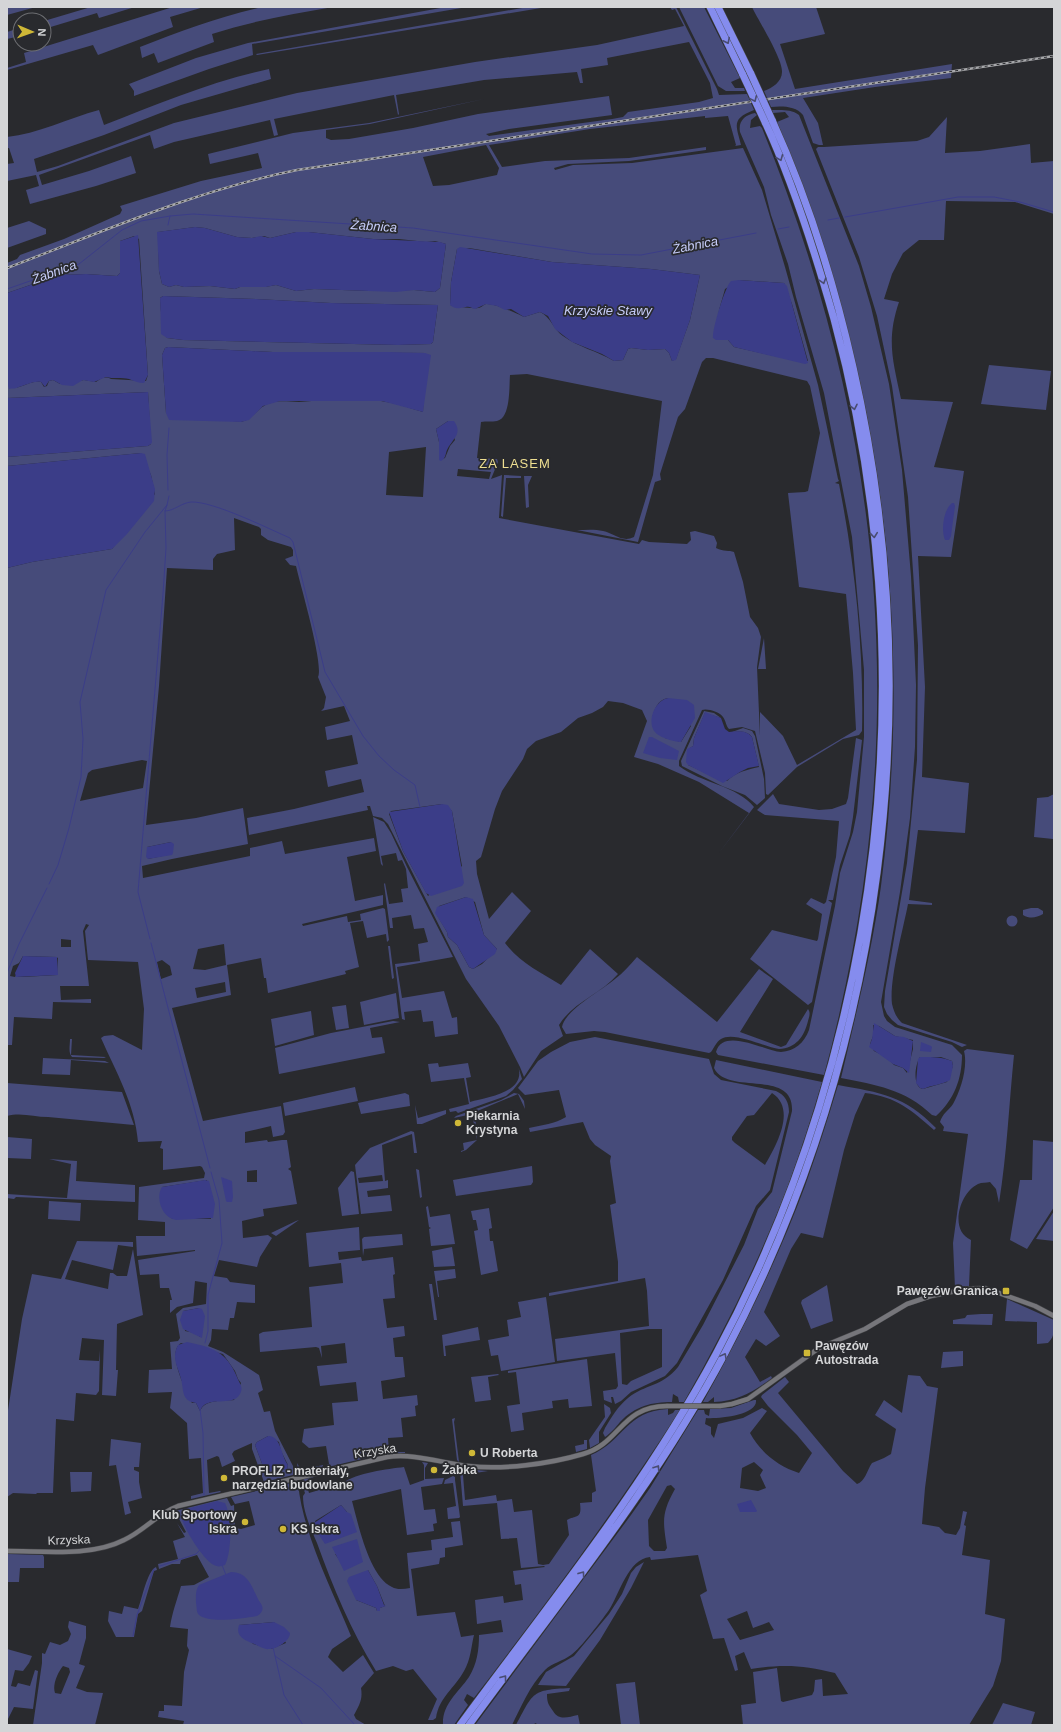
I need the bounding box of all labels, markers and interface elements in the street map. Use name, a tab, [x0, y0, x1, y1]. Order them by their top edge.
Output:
north arrow	[12, 12, 52, 52]
text: N	[36, 28, 48, 37]
one-way arrow	[722, 37, 730, 44]
one-way arrow	[749, 95, 757, 102]
one-way arrow	[775, 154, 783, 162]
water label: Żabnica	[349, 217, 398, 235]
water label: Żabnica	[670, 233, 719, 257]
water label: Żabnica	[29, 257, 78, 287]
one-way arrow	[818, 277, 827, 284]
water label: Krzyskie Stawy	[564, 303, 654, 318]
one-way arrow	[850, 404, 858, 410]
district label: ZA LASEM	[479, 456, 551, 471]
one-way arrow	[870, 532, 879, 538]
place label: Piekarnia Krystyna	[466, 1109, 520, 1137]
marker: Piekarnia Krystyna	[453, 1118, 463, 1128]
place label: Pawęzów Granica	[897, 1284, 998, 1298]
marker: Pawęzów Granica	[1001, 1286, 1011, 1296]
place label: Pawęzów Autostrada	[815, 1339, 879, 1367]
marker: Pawęzów Autostrada	[802, 1348, 812, 1358]
one-way arrow	[719, 1353, 726, 1360]
street label: Krzyska	[353, 1441, 397, 1461]
place label: U Roberta	[480, 1446, 538, 1460]
marker: U Roberta	[467, 1448, 477, 1458]
place label: Żabka	[442, 1462, 477, 1477]
place label: PROFLIZ - materiały, narzędzia budowlane	[232, 1464, 353, 1492]
marker: Żabka	[429, 1465, 439, 1475]
one-way arrow	[653, 1465, 660, 1472]
marker: PROFLIZ - materiały, narzędzia budowlane	[219, 1473, 229, 1483]
place label: Klub Sportowy Iskra	[152, 1508, 237, 1536]
marker: Klub Sportowy Iskra	[240, 1517, 250, 1527]
place label: KS Iskra	[291, 1522, 339, 1536]
marker: KS Iskra	[278, 1524, 288, 1534]
street label: Krzyska	[47, 1532, 91, 1548]
one-way arrow	[578, 1571, 585, 1578]
one-way arrow	[499, 1675, 507, 1682]

